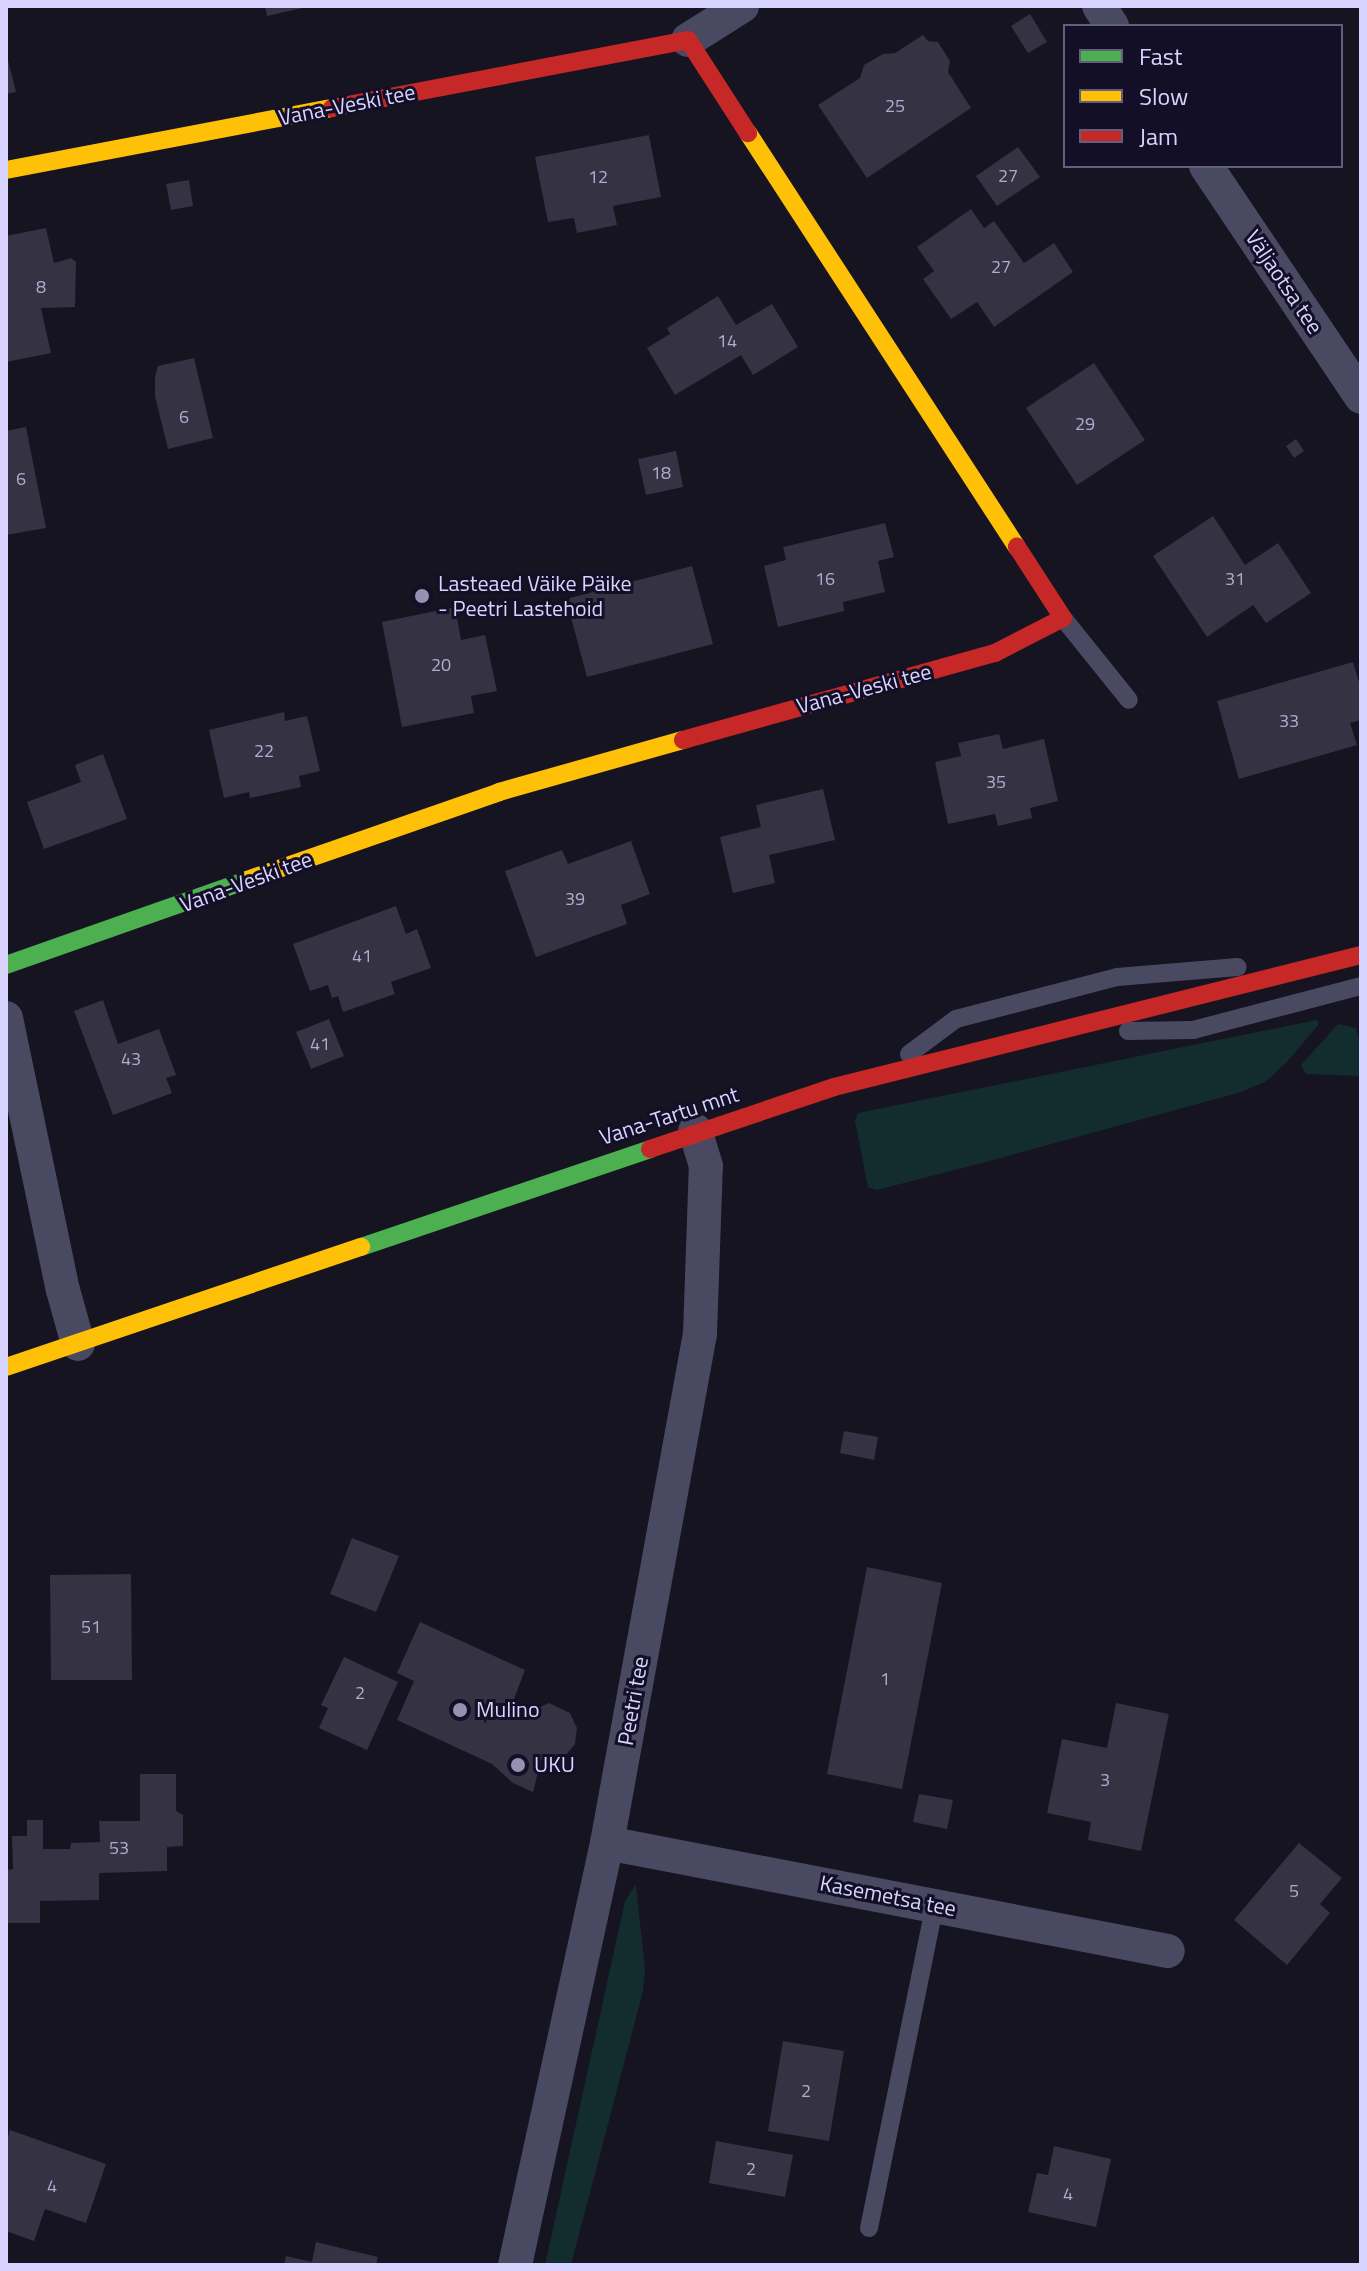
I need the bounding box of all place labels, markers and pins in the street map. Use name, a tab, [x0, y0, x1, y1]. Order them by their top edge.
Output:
place label: Lasteaed Väike Päike - Peetri Lastehoid	[438, 570, 632, 622]
marker: Lasteaed Väike Päike - Peetri Lastehoid	[413, 587, 431, 605]
place label: Mulino	[476, 1697, 539, 1723]
marker: Mulino	[451, 1701, 469, 1719]
place label: UKU	[534, 1752, 575, 1778]
marker: UKU	[509, 1756, 527, 1774]

